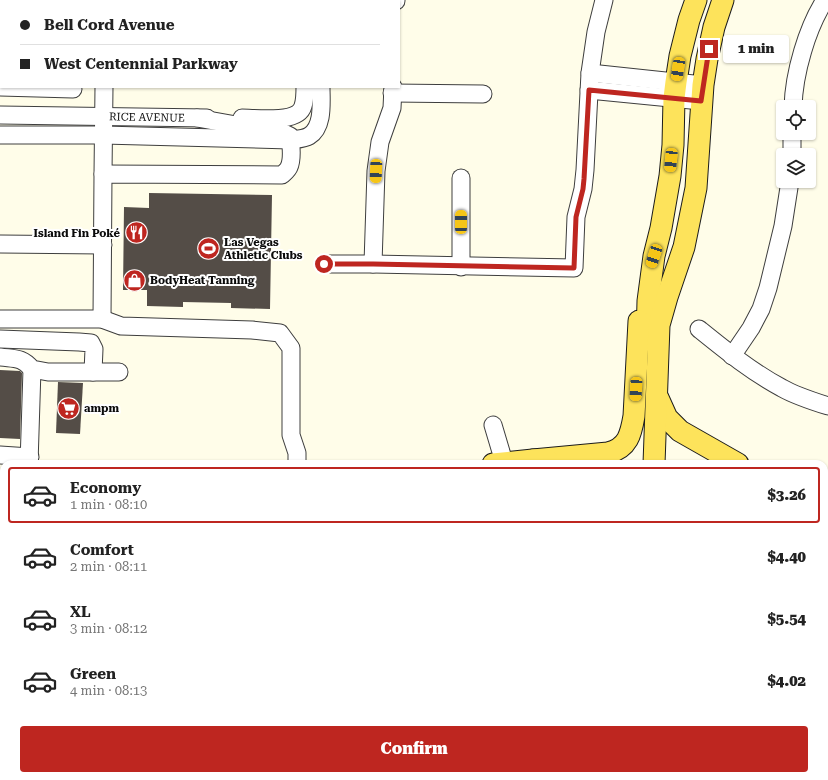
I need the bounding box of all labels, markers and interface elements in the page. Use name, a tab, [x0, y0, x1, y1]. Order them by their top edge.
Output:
text: Bell Cord Avenue	[44, 16, 175, 34]
callout: 1 min	[723, 35, 789, 63]
route end	[700, 40, 718, 58]
text: 1 min	[738, 41, 774, 56]
text: West Centennial Parkway	[44, 55, 238, 73]
car	[670, 56, 686, 82]
map controls	[776, 100, 816, 188]
button: locate	[776, 100, 816, 140]
street label: RICE AVENUE	[109, 110, 185, 125]
car	[664, 147, 678, 173]
button: layers	[776, 148, 816, 188]
car	[370, 159, 382, 183]
car	[455, 210, 467, 234]
restaurant icon: Island Fin Poké	[123, 220, 149, 246]
place label: Island Fin Poké	[34, 227, 121, 240]
sports icon: Las Vegas Athletic Clubs	[196, 235, 222, 261]
place label: Las Vegas Athletic Clubs	[224, 236, 303, 262]
car	[645, 243, 663, 269]
route start	[315, 255, 333, 273]
shop icon: BodyHeat Tanning	[122, 267, 148, 293]
place label: BodyHeat Tanning	[150, 274, 255, 287]
car	[629, 377, 643, 401]
supermarket icon: ampm	[56, 395, 82, 421]
place label: ampm	[84, 402, 119, 415]
icon: car	[22, 477, 58, 513]
text: Economy	[70, 479, 141, 497]
text: $3.26	[767, 486, 806, 504]
text: 1 min · 08:10	[70, 497, 147, 512]
icon: car	[22, 539, 58, 575]
text: Comfort	[70, 541, 134, 559]
text: $4.40	[767, 548, 806, 566]
text: 2 min · 08:11	[70, 559, 147, 574]
icon: car	[22, 601, 58, 637]
text: XL	[70, 603, 91, 621]
text: $5.54	[767, 610, 806, 628]
text: 3 min · 08:12	[70, 621, 147, 636]
icon: car	[22, 663, 58, 699]
text: Green	[70, 665, 116, 683]
text: $4.02	[767, 672, 806, 690]
text: 4 min · 08:13	[70, 683, 147, 698]
button: Confirm	[20, 726, 808, 772]

